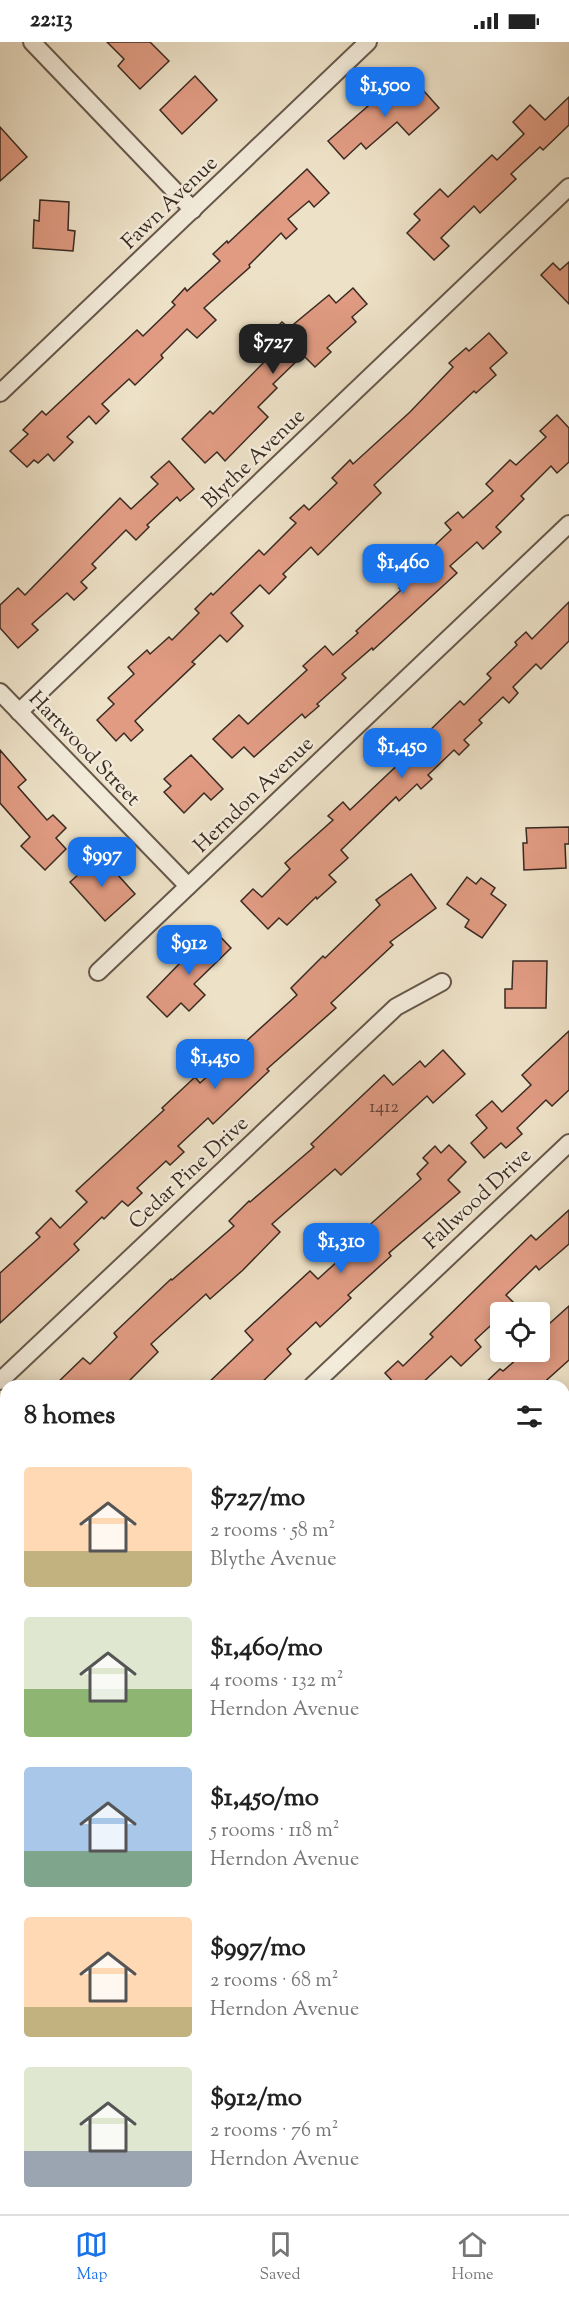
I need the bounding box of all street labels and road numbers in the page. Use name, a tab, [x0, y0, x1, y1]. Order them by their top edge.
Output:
street label: Fawn Avenue	[116, 150, 225, 257]
street label: Blythe Avenue	[196, 402, 313, 516]
street label: Hartwood Street	[21, 685, 146, 814]
street label: Herndon Avenue	[188, 730, 321, 861]
street label: Cedar Pine Drive	[123, 1110, 256, 1237]
street label: Fallwood Drive	[418, 1142, 539, 1257]

